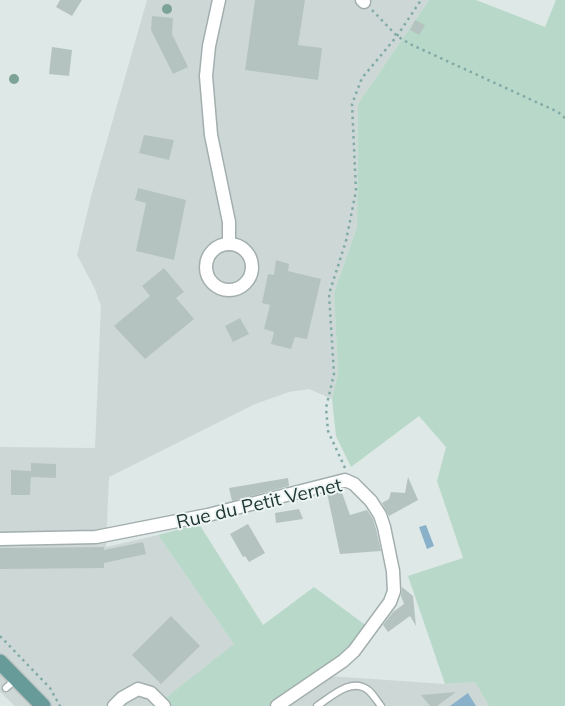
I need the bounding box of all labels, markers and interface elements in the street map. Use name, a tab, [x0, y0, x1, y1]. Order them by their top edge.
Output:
street label: Rue du Petit Vernet	[174, 472, 345, 534]

